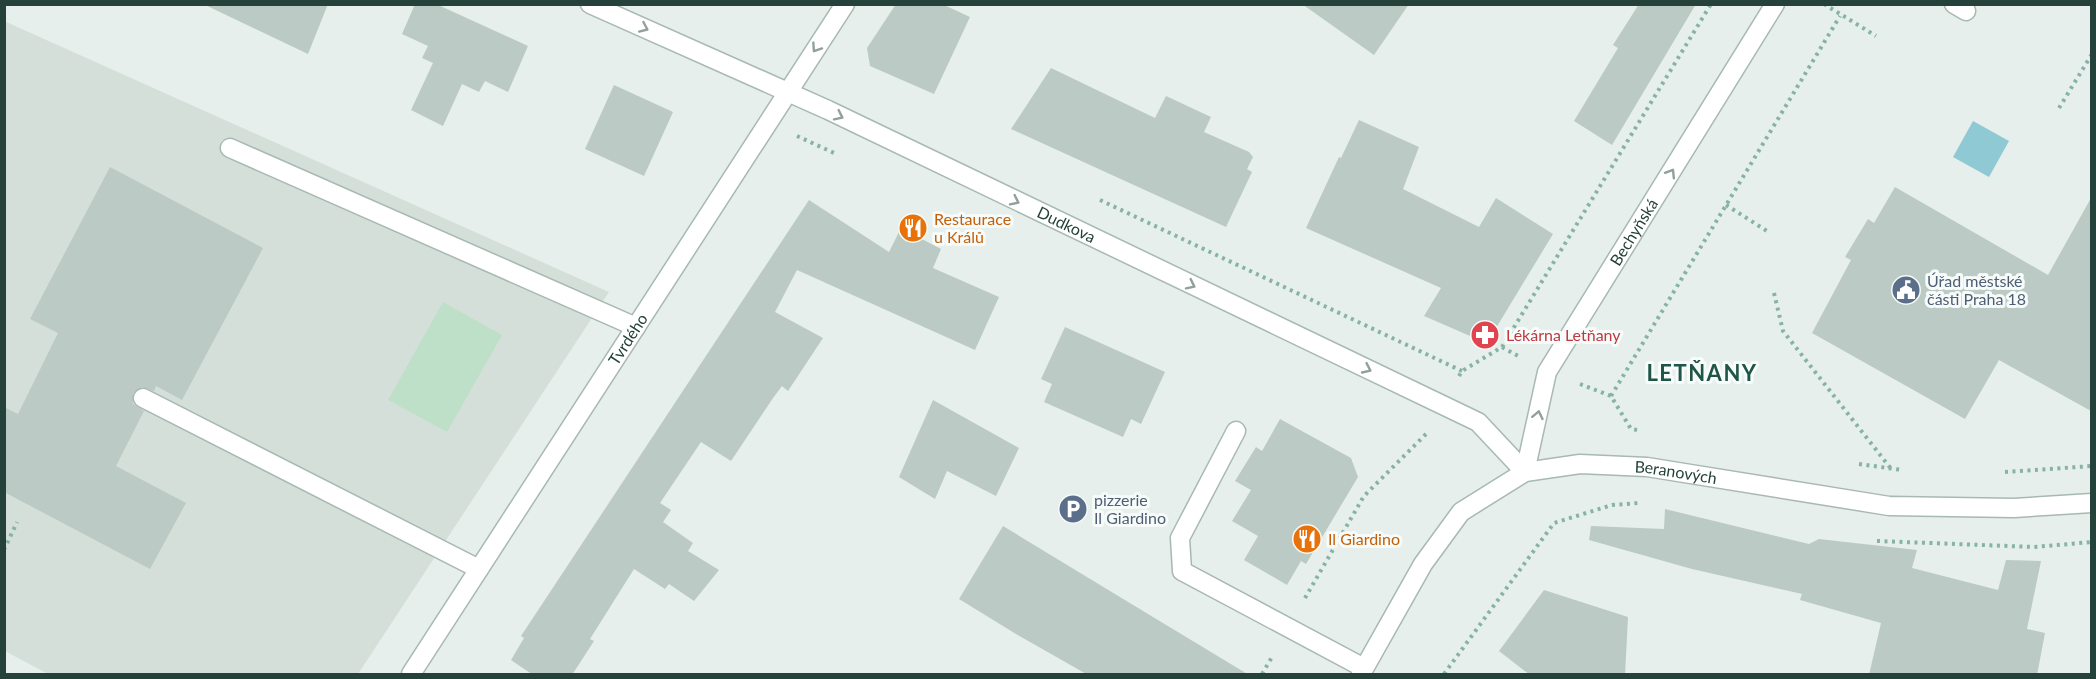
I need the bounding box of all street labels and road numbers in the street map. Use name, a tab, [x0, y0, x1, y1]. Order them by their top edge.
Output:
street label: Bechyňská	[1605, 195, 1661, 269]
street label: Dudkova	[1034, 202, 1099, 246]
street label: Tvrdého	[604, 310, 651, 368]
street label: Beranových	[1634, 456, 1718, 487]

